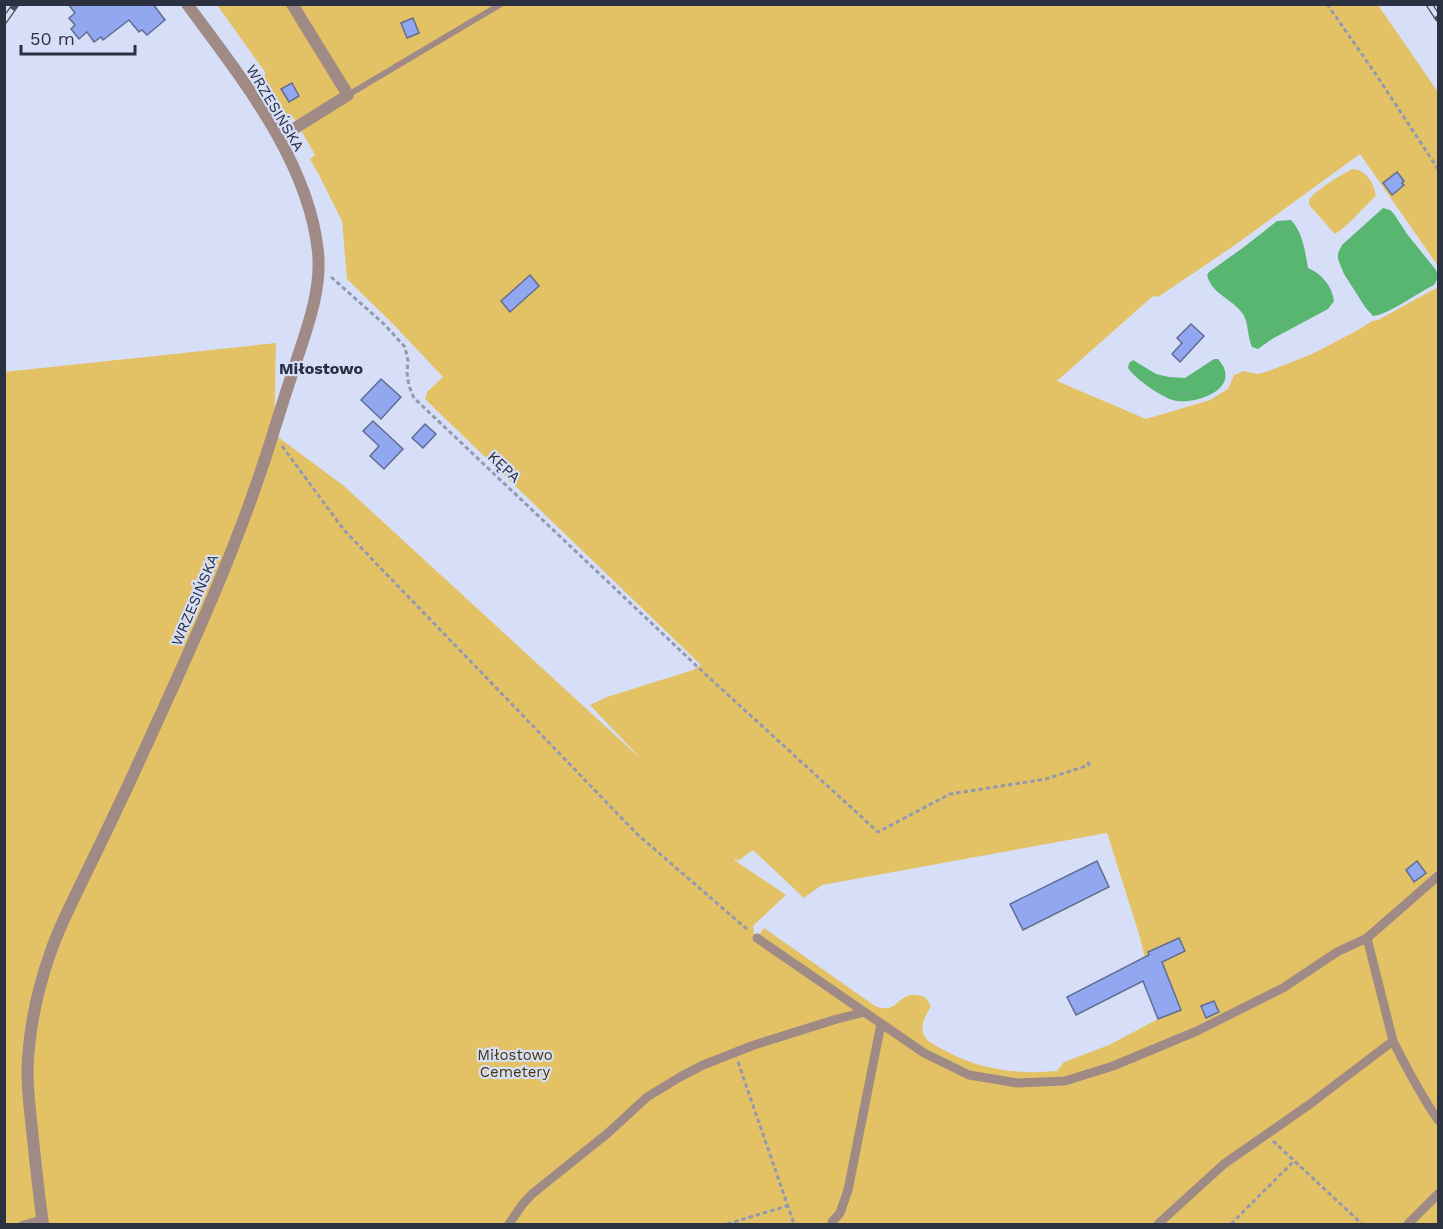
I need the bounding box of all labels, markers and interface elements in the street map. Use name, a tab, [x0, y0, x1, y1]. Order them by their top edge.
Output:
scale bar	[21, 18, 135, 56]
text: 50 m	[30, 28, 75, 49]
street label: WRZESIŃSKA	[242, 61, 308, 155]
district label: Miłostowo	[279, 359, 363, 378]
street label: KĘPA	[484, 448, 524, 487]
street label: WRZESIŃSKA	[168, 551, 222, 649]
park label: Miłostowo Cemetery	[477, 1046, 553, 1081]

